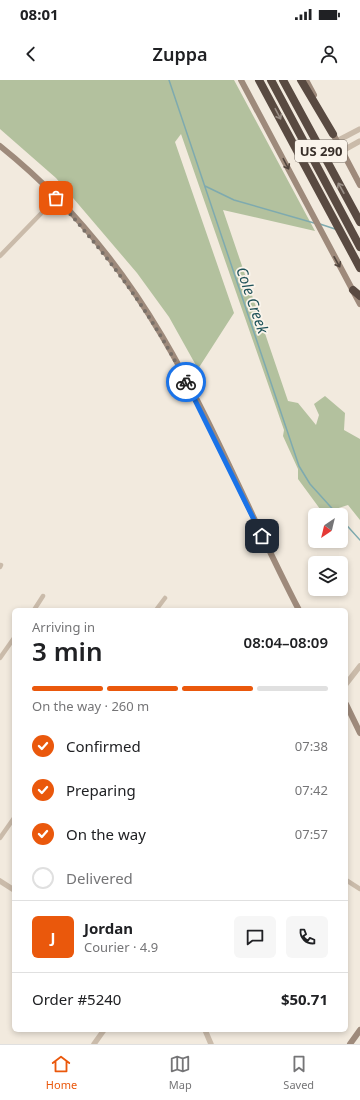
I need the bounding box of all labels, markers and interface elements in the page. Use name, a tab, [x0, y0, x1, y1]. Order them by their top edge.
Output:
text: 08:01	[20, 4, 59, 24]
text: Zuppa	[153, 42, 207, 66]
icon: back	[20, 43, 42, 65]
icon: person	[318, 43, 340, 65]
one-way arrow	[274, 108, 282, 120]
road number: US 290	[295, 140, 347, 162]
one-way arrow	[282, 158, 290, 170]
pin	[39, 181, 73, 215]
one-way arrow	[337, 182, 345, 194]
icon: bag	[45, 187, 67, 209]
one-way arrow	[334, 256, 342, 268]
water label: Cole Creek	[232, 264, 274, 337]
courier	[166, 362, 206, 402]
icon: bike	[175, 371, 197, 393]
north arrow	[308, 508, 348, 548]
map controls	[308, 508, 348, 596]
pin	[245, 519, 279, 553]
icon: home	[251, 525, 273, 547]
button: layers	[308, 556, 348, 596]
text: Arriving in	[32, 618, 95, 636]
text: 08:04–08:09	[244, 632, 328, 652]
text: 3 min	[32, 633, 103, 669]
text: On the way · 260 m	[32, 697, 149, 715]
icon: check	[32, 735, 54, 757]
text: Confirmed	[66, 736, 141, 756]
text: 07:38	[295, 737, 328, 755]
icon: check	[32, 779, 54, 801]
text: Preparing	[66, 780, 136, 800]
text: 07:42	[295, 781, 328, 799]
icon: check	[32, 823, 54, 845]
text: On the way	[66, 824, 146, 844]
text: 07:57	[295, 825, 328, 843]
text: Delivered	[66, 868, 133, 888]
button: chat	[234, 916, 276, 958]
button: phone	[286, 916, 328, 958]
text: Jordan	[84, 918, 133, 938]
text: J	[51, 927, 55, 947]
text: Courier · 4.9	[84, 938, 158, 956]
text: Order #5240	[32, 989, 121, 1009]
text: $50.71	[281, 989, 328, 1009]
tab: Home	[46, 1053, 77, 1092]
tab: Map	[169, 1053, 192, 1092]
tab: Saved	[283, 1053, 314, 1092]

